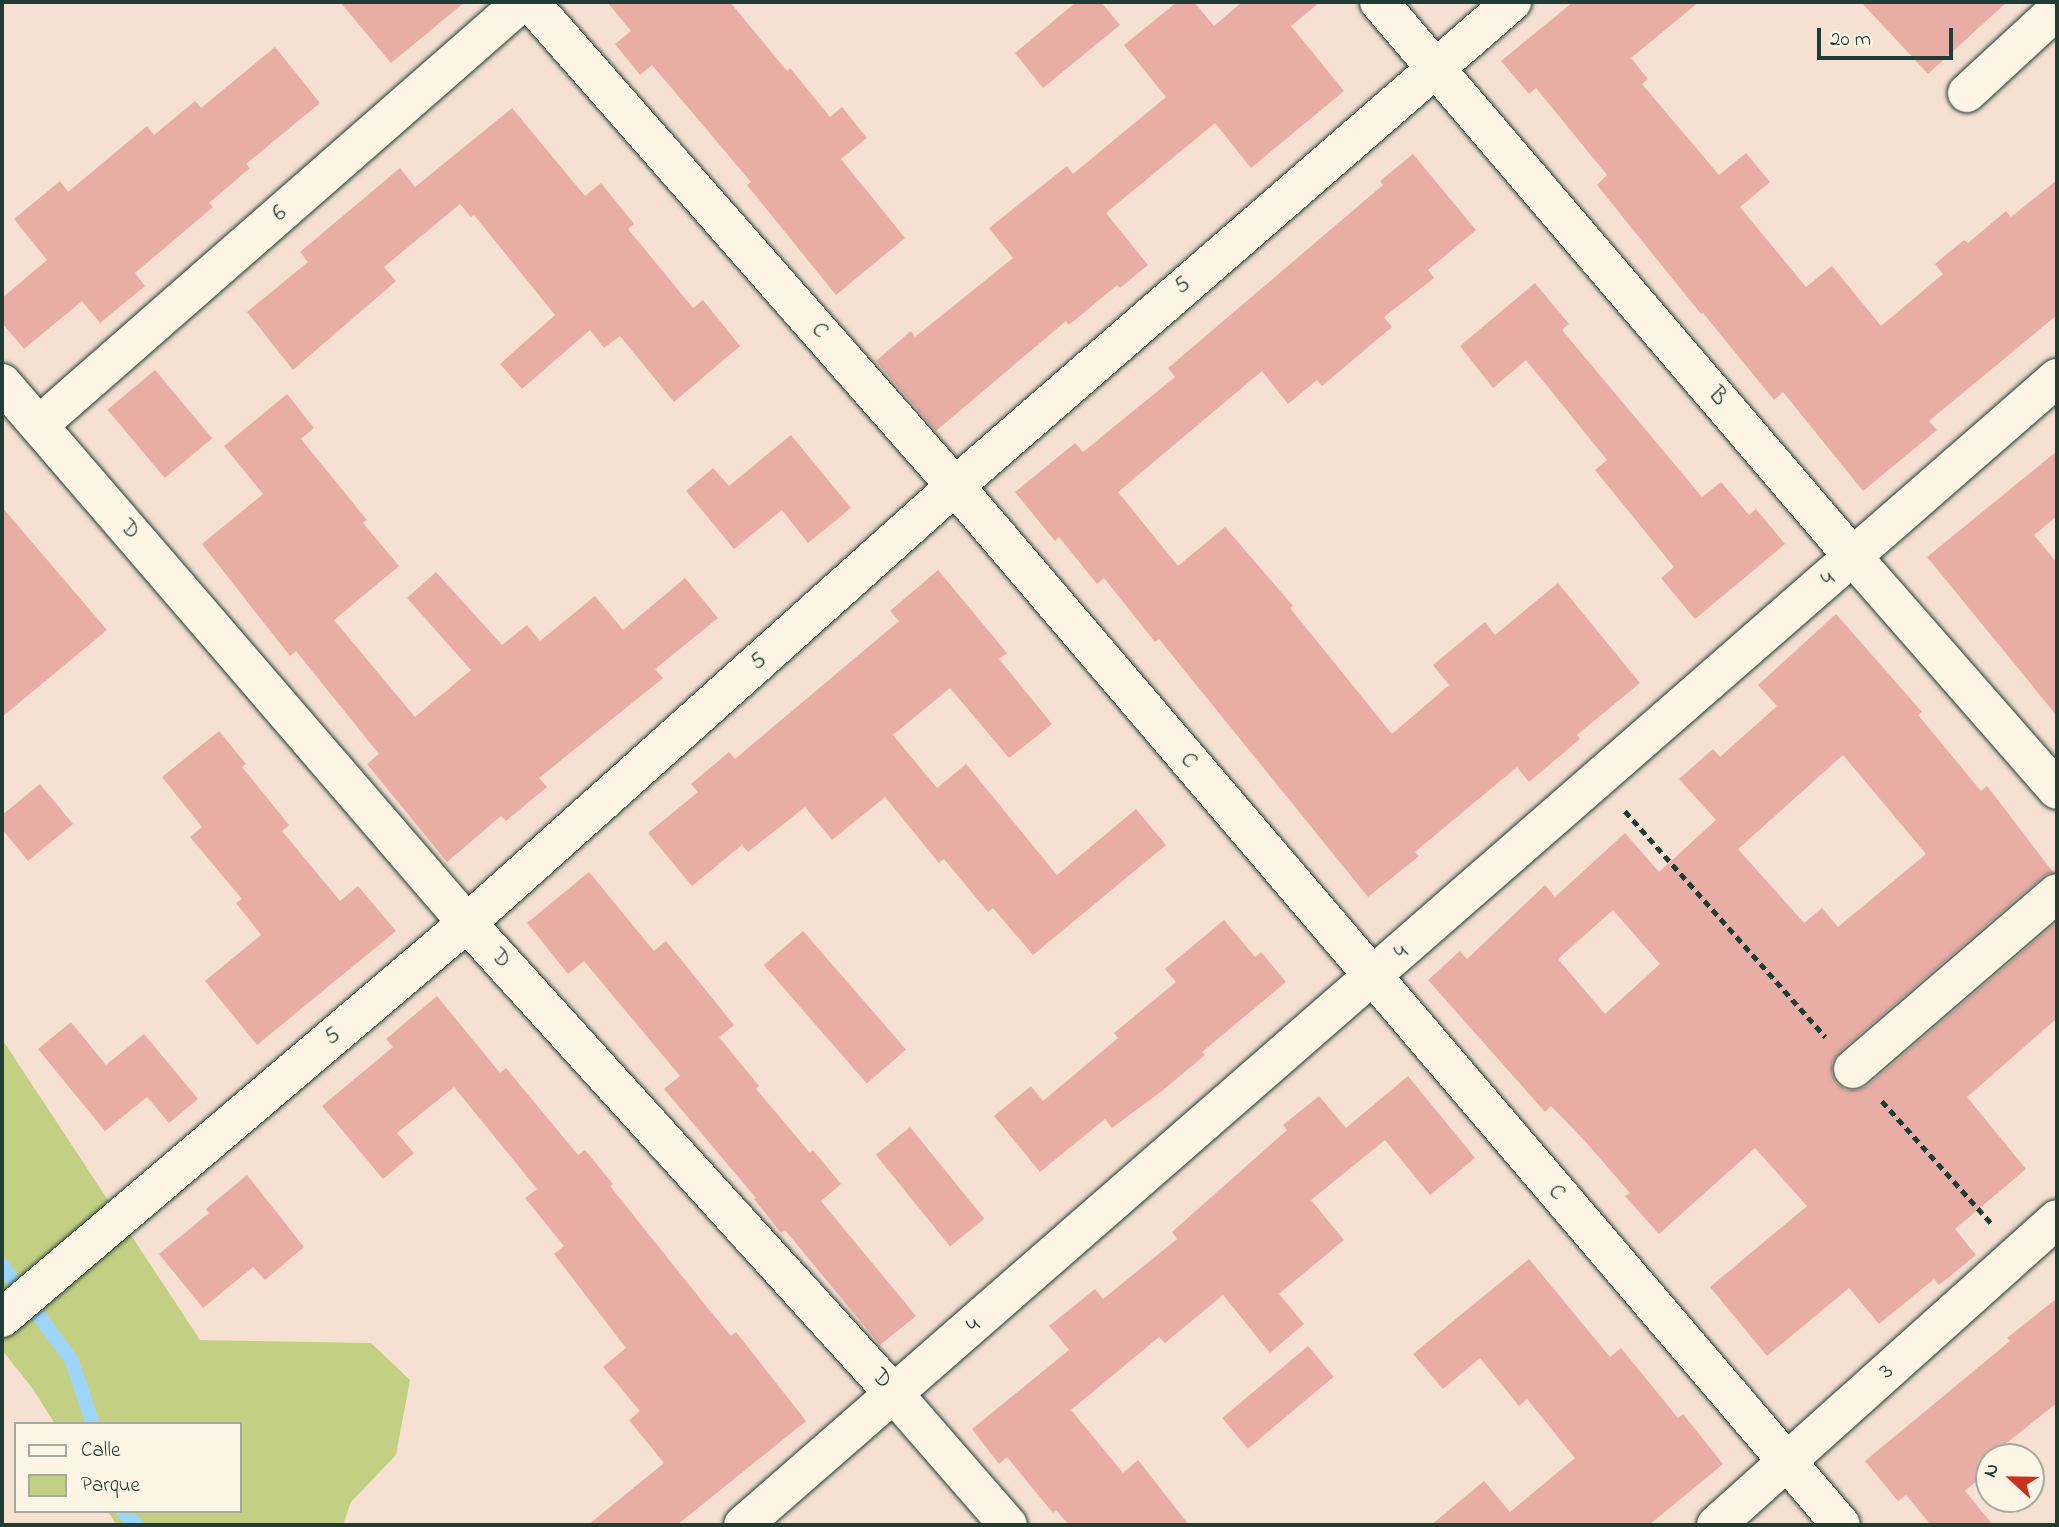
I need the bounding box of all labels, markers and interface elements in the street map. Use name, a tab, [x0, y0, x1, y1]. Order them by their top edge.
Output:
scale bar	[1821, 14, 1958, 58]
text: 20 m	[1830, 25, 1871, 55]
street label: 6	[267, 200, 293, 228]
street label: 5	[1168, 271, 1198, 301]
street label: C	[804, 317, 834, 345]
street label: B	[1701, 382, 1733, 412]
street label: D	[112, 514, 146, 546]
street label: 4	[1816, 566, 1842, 594]
street label: 5	[744, 647, 774, 677]
street label: C	[1173, 747, 1203, 775]
street label: 4	[1389, 939, 1415, 967]
street label: D	[483, 943, 517, 975]
street label: 5	[318, 1022, 348, 1052]
street label: C	[1541, 1179, 1571, 1207]
street label: 4	[961, 1312, 987, 1340]
street label: 3	[1874, 1358, 1900, 1386]
street label: D	[864, 1363, 898, 1395]
legend	[14, 1422, 242, 1513]
text: Calle	[81, 1436, 120, 1466]
north arrow	[1975, 1443, 2045, 1513]
text: N	[1977, 1460, 2007, 1482]
text: Parque	[81, 1471, 140, 1501]

